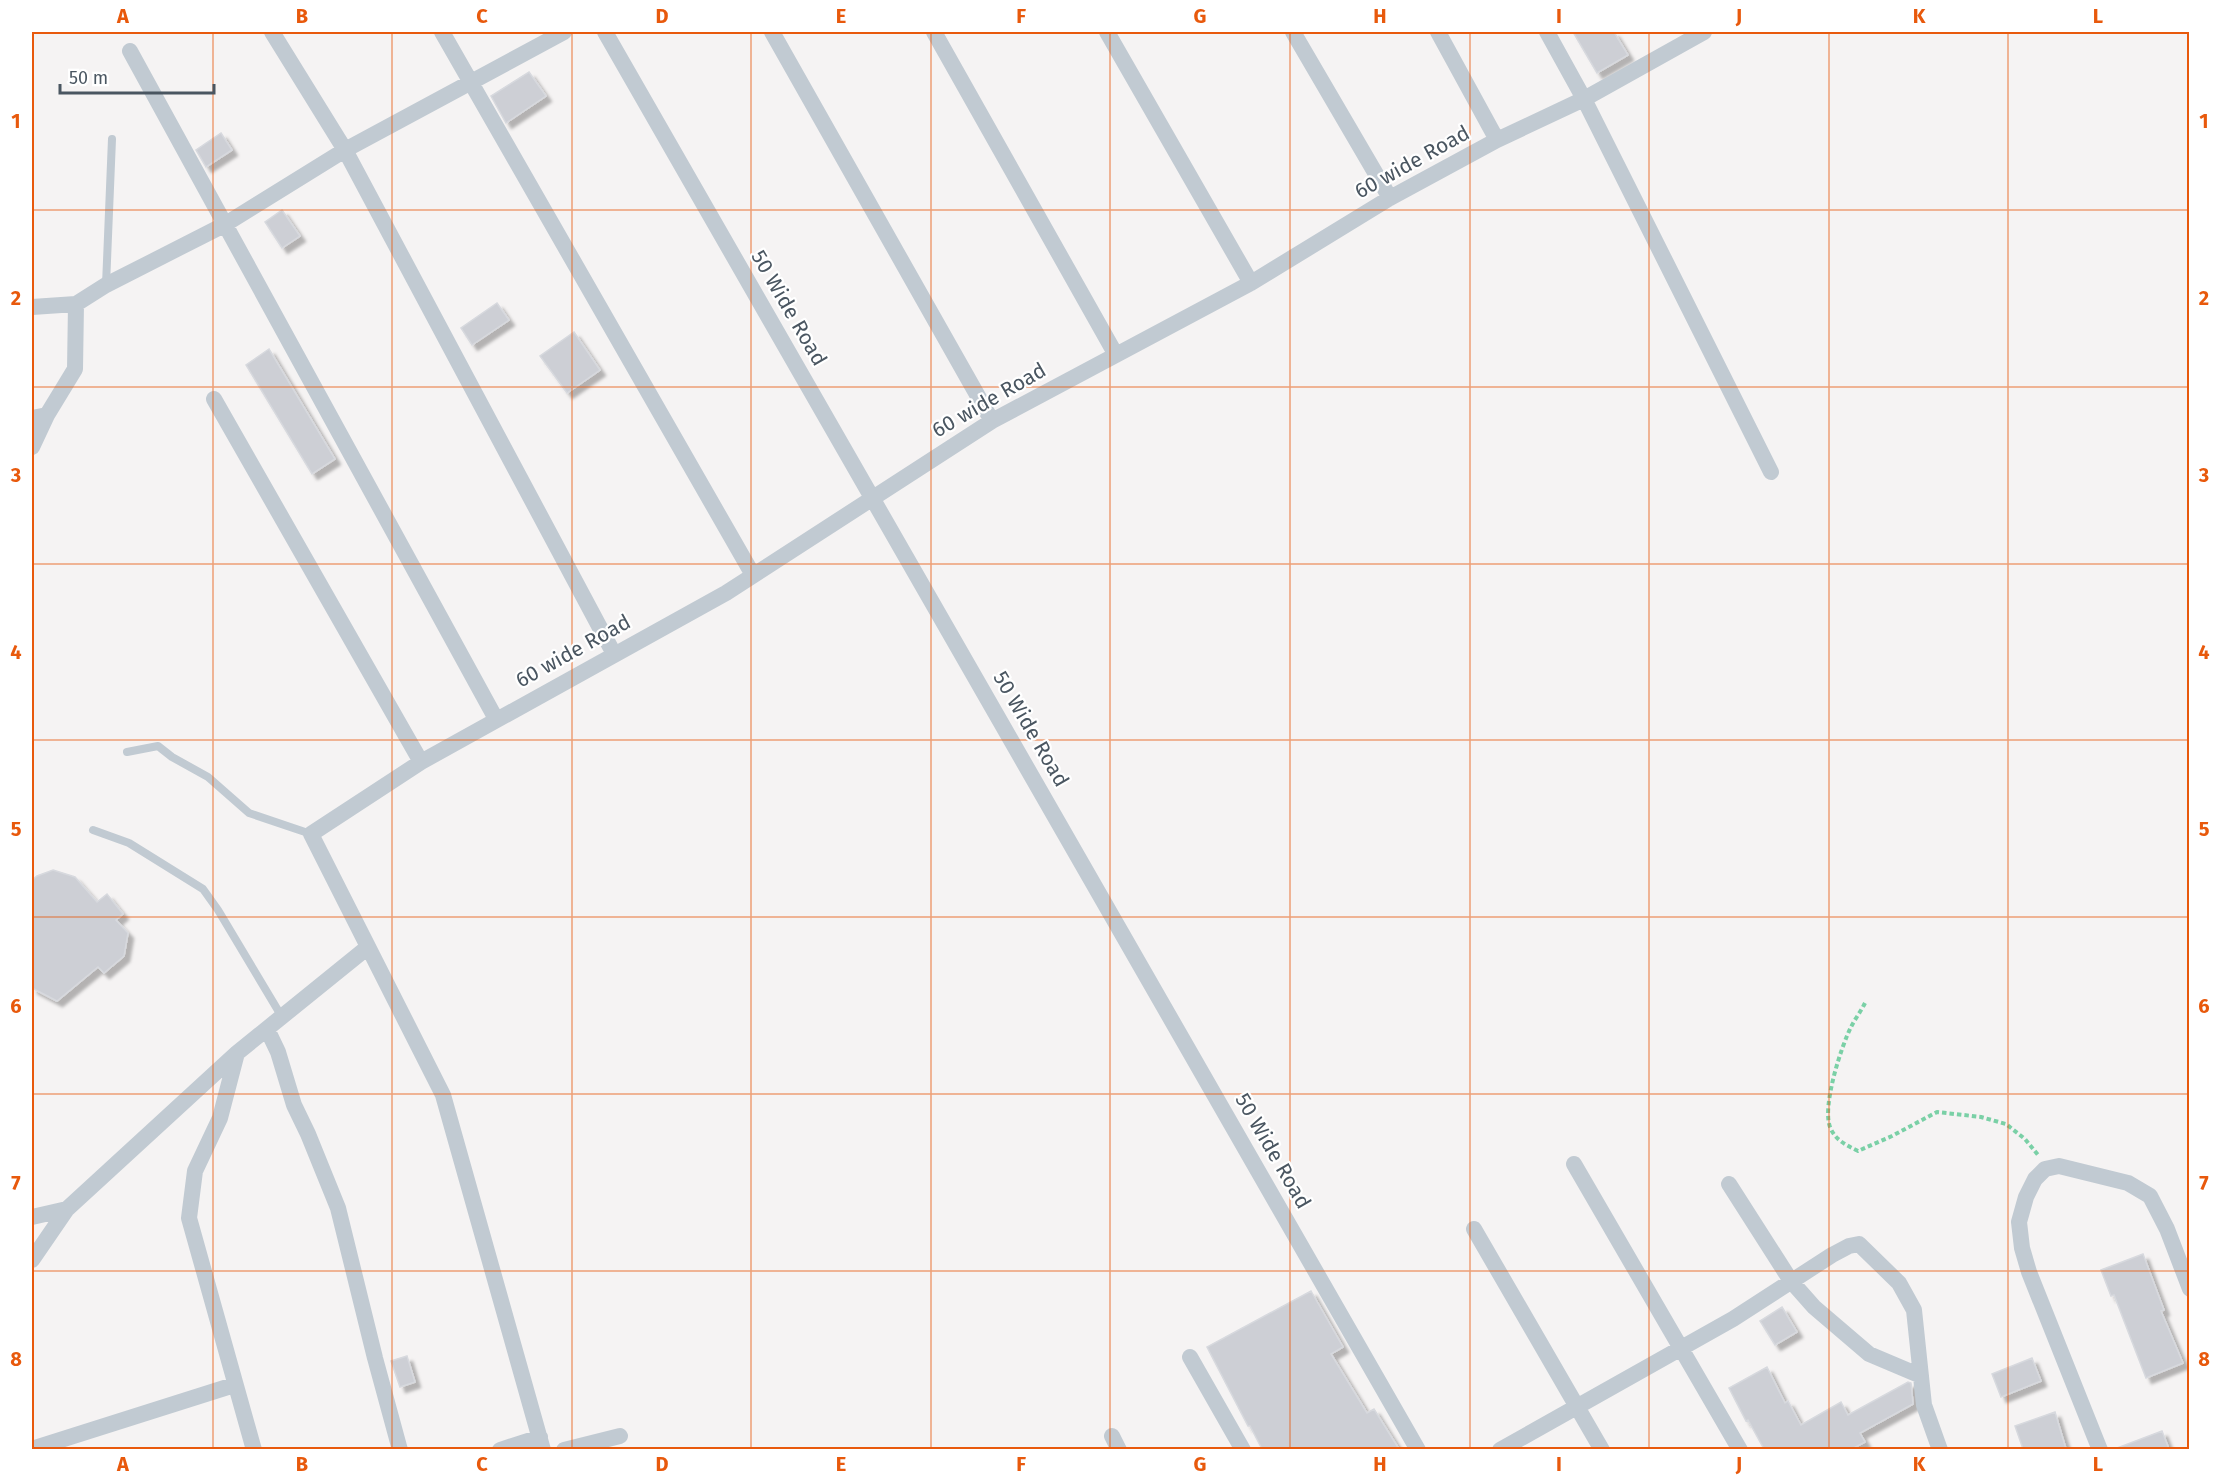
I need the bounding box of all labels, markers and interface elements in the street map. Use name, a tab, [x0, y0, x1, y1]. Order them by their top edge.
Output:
text: A	[116, 4, 130, 28]
text: B	[296, 4, 308, 28]
text: C	[476, 4, 488, 28]
text: D	[655, 4, 669, 28]
text: E	[836, 4, 846, 28]
text: F	[1016, 4, 1026, 28]
text: G	[1194, 4, 1206, 28]
text: H	[1373, 4, 1387, 28]
text: I	[1556, 4, 1562, 28]
text: J	[1735, 4, 1742, 28]
text: K	[1913, 4, 1926, 28]
text: L	[2093, 4, 2103, 28]
scale bar	[60, 57, 214, 95]
text: 50 m	[69, 67, 108, 89]
text: 1	[11, 109, 21, 133]
text: 1	[2199, 109, 2209, 133]
street label: 60 wide Road	[1350, 120, 1474, 204]
street label: 50 Wide Road	[745, 246, 833, 370]
text: 2	[11, 286, 21, 310]
text: 2	[2199, 286, 2209, 310]
street label: 60 wide Road	[927, 357, 1051, 443]
text: 3	[10, 463, 21, 487]
text: 3	[2198, 463, 2209, 487]
street label: 60 wide Road	[511, 609, 635, 693]
text: 4	[10, 640, 22, 664]
text: 4	[2198, 640, 2210, 664]
street label: 50 Wide Road	[987, 667, 1075, 791]
text: 5	[11, 817, 22, 841]
text: 5	[2199, 817, 2210, 841]
text: 6	[10, 994, 22, 1018]
text: 6	[2198, 994, 2210, 1018]
street label: 50 Wide Road	[1229, 1089, 1317, 1213]
text: 7	[11, 1171, 21, 1195]
text: 7	[2199, 1171, 2209, 1195]
text: 8	[10, 1347, 22, 1371]
text: 8	[2198, 1347, 2210, 1371]
text: A	[116, 1452, 130, 1476]
text: B	[296, 1452, 308, 1476]
text: C	[476, 1452, 488, 1476]
text: D	[655, 1452, 669, 1476]
text: E	[836, 1452, 846, 1476]
text: F	[1016, 1452, 1026, 1476]
text: G	[1194, 1452, 1206, 1476]
text: H	[1373, 1452, 1387, 1476]
text: I	[1556, 1452, 1562, 1476]
text: J	[1735, 1452, 1742, 1476]
text: K	[1913, 1452, 1926, 1476]
text: L	[2093, 1452, 2103, 1476]

